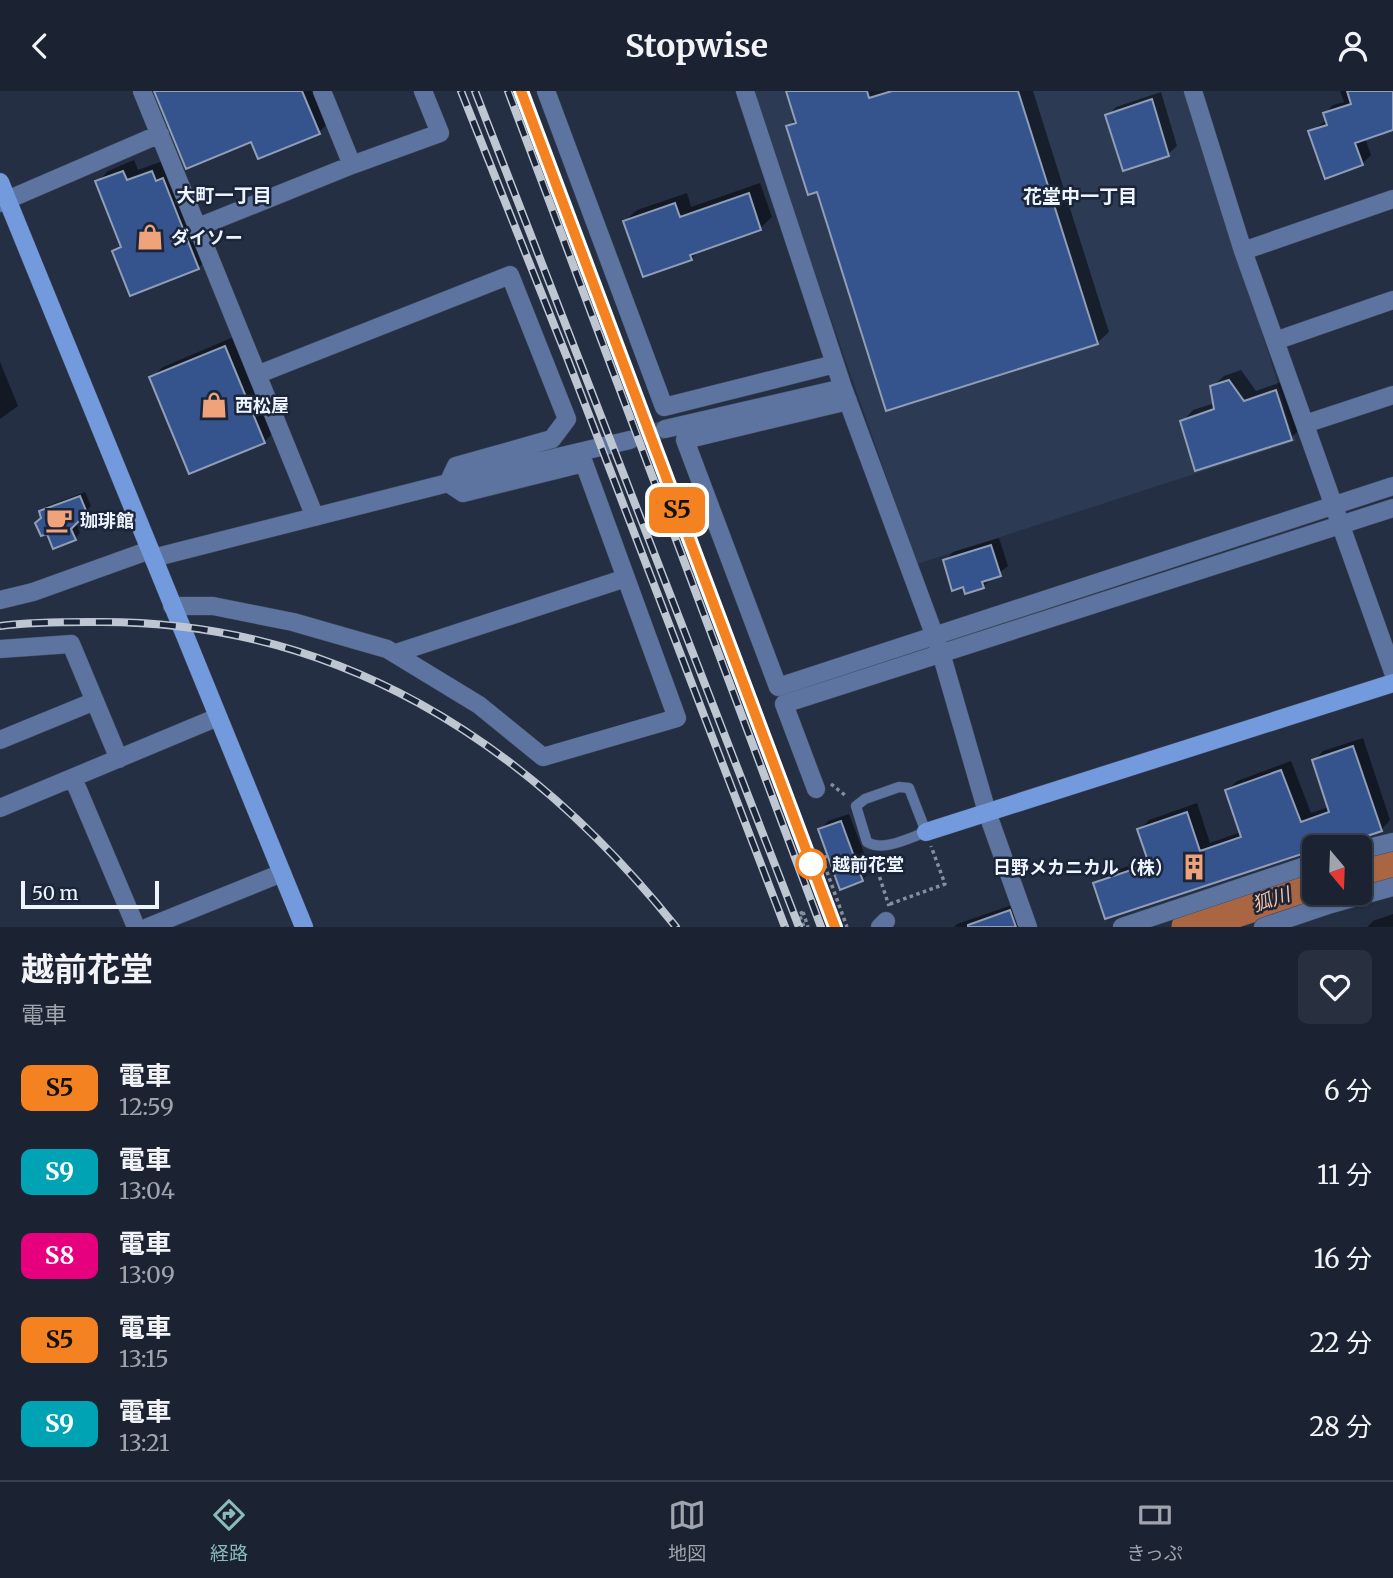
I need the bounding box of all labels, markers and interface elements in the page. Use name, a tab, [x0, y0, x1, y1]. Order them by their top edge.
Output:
text: Stopwise	[625, 26, 768, 66]
icon: back	[21, 27, 59, 65]
icon: person	[1334, 27, 1372, 65]
district label: 大町一丁目	[176, 183, 272, 207]
district label: 花堂中一丁目	[1023, 184, 1137, 208]
shop icon: ダイソー	[135, 222, 165, 252]
place label: ダイソー	[171, 226, 243, 249]
shop icon: 西松屋	[199, 390, 229, 420]
place label: 西松屋	[235, 394, 289, 417]
line badge: S5	[646, 487, 708, 533]
text: S5	[663, 494, 691, 525]
cafe icon: 珈琲館	[44, 505, 74, 535]
place label: 珈琲館	[80, 509, 134, 532]
north arrow	[1302, 835, 1372, 905]
map controls	[1302, 835, 1372, 905]
marker: 越前花堂	[796, 849, 826, 879]
building icon: 日野メカニカル（株）	[1179, 852, 1209, 882]
place label: 越前花堂	[832, 853, 904, 876]
place label: 日野メカニカル（株）	[993, 856, 1173, 879]
scale bar	[21, 878, 159, 910]
text: 50 m	[32, 881, 78, 905]
water label: 狐川	[1249, 881, 1295, 916]
text: 越前花堂	[21, 949, 153, 990]
button: heart	[1298, 950, 1372, 1024]
text: 電車	[21, 1000, 67, 1029]
text: 電車	[119, 1059, 171, 1092]
text: S5	[46, 1072, 73, 1103]
text: 6 分	[1324, 1074, 1372, 1107]
text: 12:59	[119, 1092, 174, 1121]
text: 電車	[119, 1143, 171, 1176]
text: S9	[45, 1156, 74, 1187]
text: 11 分	[1317, 1158, 1372, 1191]
text: 13:04	[119, 1176, 175, 1205]
text: 電車	[119, 1227, 171, 1260]
text: S8	[45, 1240, 74, 1271]
text: 16 分	[1313, 1242, 1372, 1275]
text: 13:09	[119, 1260, 175, 1289]
text: 電車	[119, 1311, 171, 1344]
text: S5	[46, 1324, 73, 1355]
text: 22 分	[1309, 1326, 1372, 1359]
text: 13:15	[119, 1344, 169, 1373]
text: 電車	[119, 1395, 171, 1428]
text: S9	[45, 1408, 74, 1439]
text: 28 分	[1309, 1410, 1372, 1443]
text: 13:21	[119, 1428, 169, 1457]
tab: 経路	[210, 1496, 248, 1565]
tab: 地図	[668, 1496, 706, 1565]
tab: きっぷ	[1127, 1496, 1183, 1565]

